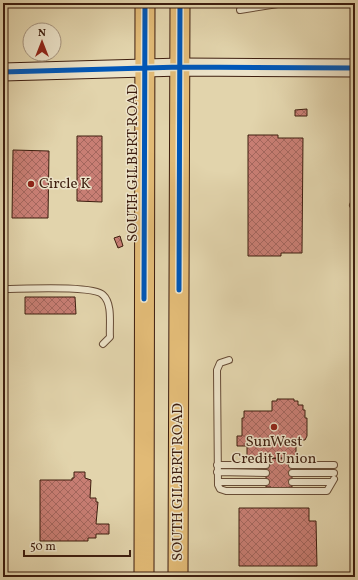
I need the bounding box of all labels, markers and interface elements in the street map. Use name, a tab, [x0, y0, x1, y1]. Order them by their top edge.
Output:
north arrow	[22, 22, 62, 62]
text: N	[38, 26, 46, 41]
street label: SOUTH GILBERT ROAD	[123, 84, 144, 242]
place label: Circle K	[39, 174, 91, 195]
marker: Circle K	[26, 179, 36, 189]
street label: SOUTH GILBERT ROAD	[168, 403, 189, 561]
marker: SunWest Credit Union	[269, 422, 279, 432]
place label: SunWest Credit Union	[232, 432, 317, 470]
scale bar	[24, 532, 130, 558]
text: 50 m	[30, 539, 56, 555]

